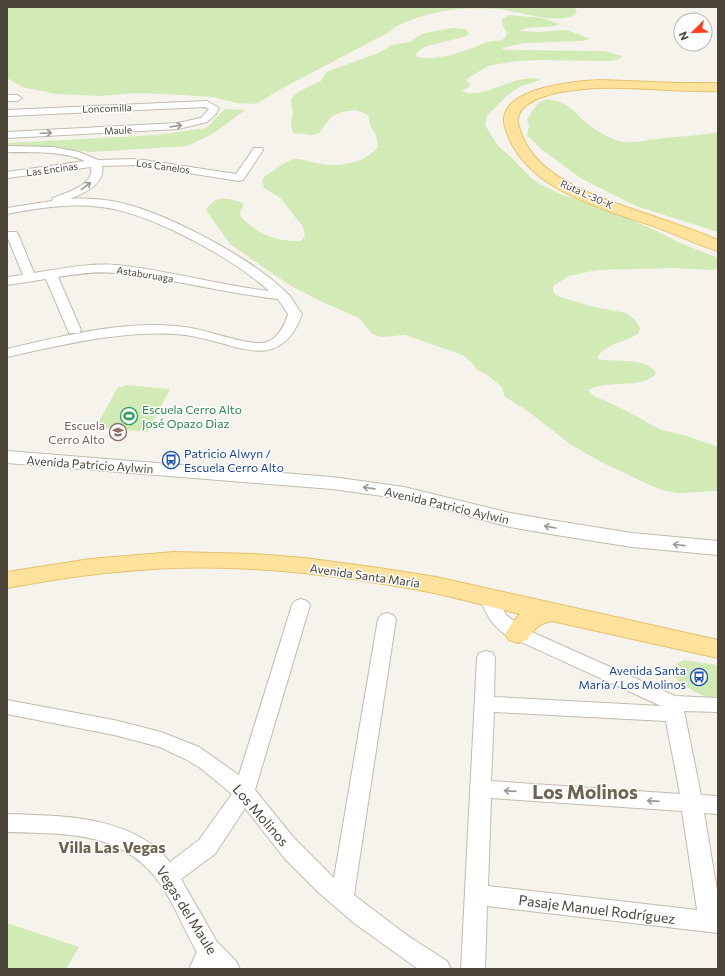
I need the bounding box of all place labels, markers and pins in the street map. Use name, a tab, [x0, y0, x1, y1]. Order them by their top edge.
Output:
place label: Escuela Cerro Alto José Opazo Diaz	[142, 402, 242, 431]
sports icon: Escuela Cerro Alto José Opazo Diaz	[119, 406, 139, 426]
place label: Escuela Cerro Alto	[48, 418, 105, 446]
school or university icon: Escuela Cerro Alto	[108, 422, 128, 442]
place label: Patricio Alwyn / Escuela Cerro Alto	[184, 446, 284, 474]
bus stop icon: Patricio Alwyn / Escuela Cerro Alto	[161, 450, 181, 470]
place label: Avenida Santa María / Los Molinos	[578, 663, 686, 691]
bus stop icon: Avenida Santa María / Los Molinos	[689, 667, 709, 687]

